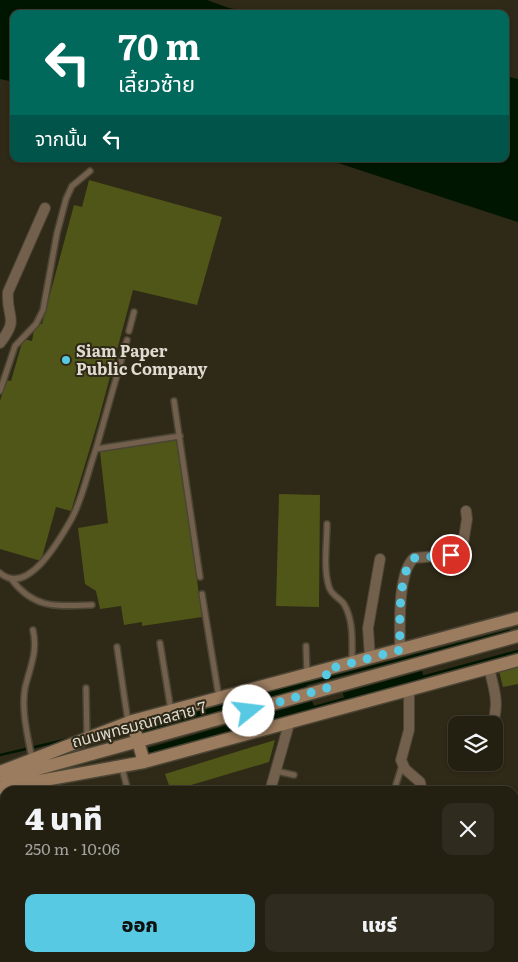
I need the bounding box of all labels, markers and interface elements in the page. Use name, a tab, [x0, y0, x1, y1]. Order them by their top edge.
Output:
text: 70 m	[118, 19, 200, 71]
icon: left	[35, 30, 100, 95]
text: เลี้ยวซ้าย	[118, 66, 195, 99]
text: จากนั้น	[35, 124, 88, 152]
icon: left	[98, 125, 126, 153]
place label: Siam Paper Public Company	[76, 338, 208, 380]
marker: Siam Paper Public Company	[60, 354, 72, 366]
pin	[430, 534, 472, 576]
icon: arrive	[437, 541, 465, 569]
position arrow	[222, 684, 274, 736]
street label: ถนนพุทธมณฑลสาย 7	[69, 693, 209, 753]
map controls	[448, 716, 503, 771]
button: layers	[448, 716, 503, 771]
text: 4 นาที	[25, 795, 103, 839]
button: close	[442, 803, 494, 855]
text: 250 m · 10:06	[25, 836, 120, 860]
button: ออก	[25, 894, 255, 952]
button: แชร์	[265, 894, 494, 952]

